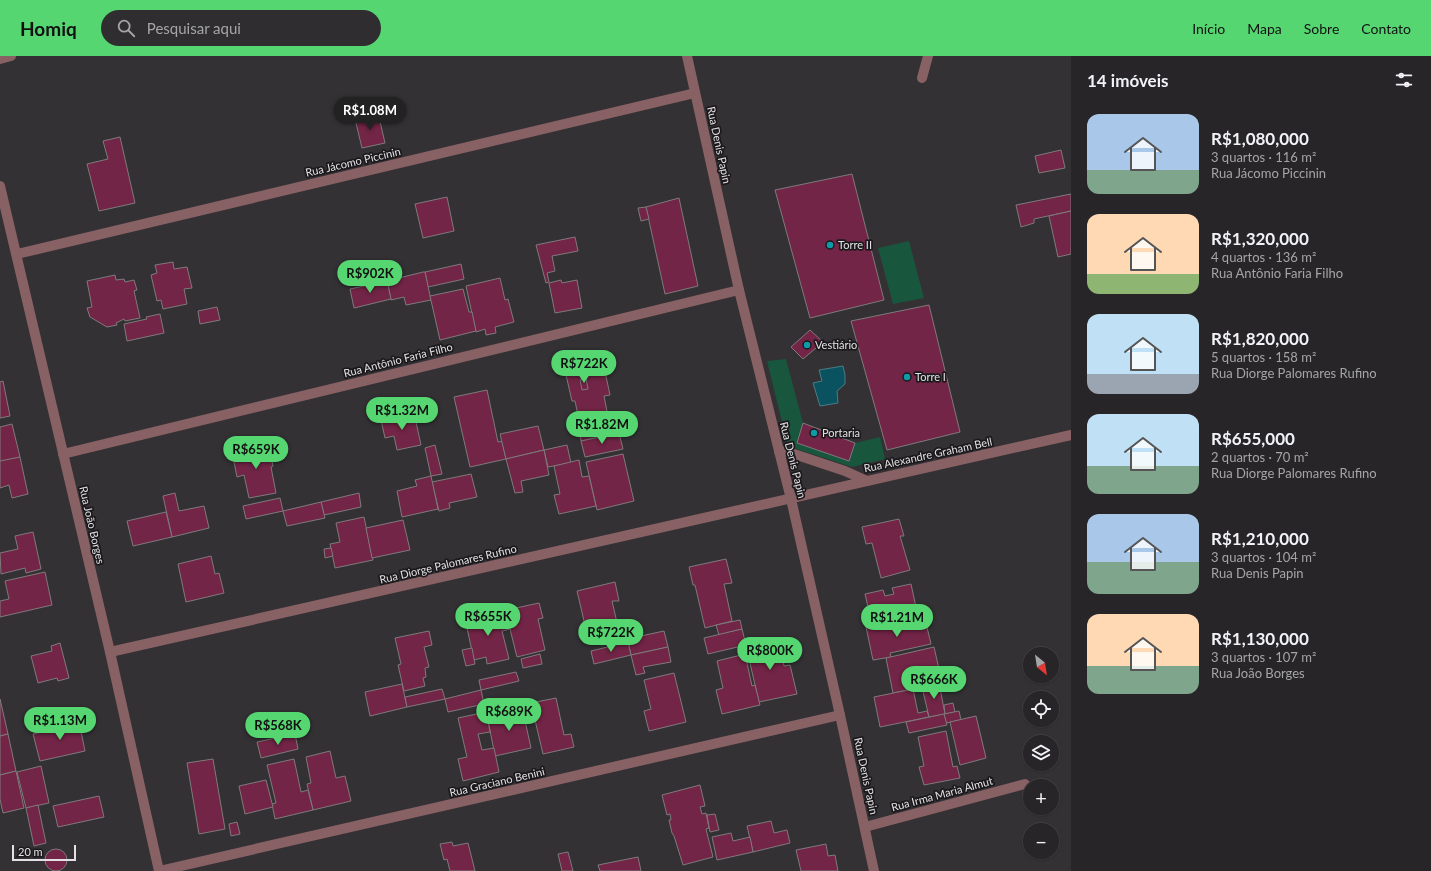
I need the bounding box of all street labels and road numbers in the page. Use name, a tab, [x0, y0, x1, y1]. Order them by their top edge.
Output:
street label: Rua Denis Papin	[705, 105, 734, 185]
street label: Rua Jácomo Piccinin	[304, 144, 402, 179]
street label: Rua Antônio Faria Filho	[342, 340, 454, 379]
street label: Rua Denis Papin	[778, 420, 809, 499]
street label: Rua Alexandre Graham Bell	[862, 435, 993, 474]
street label: Rua João Borges	[77, 485, 108, 565]
street label: Rua Diorge Palomares Rufino	[378, 541, 518, 586]
street label: Rua Denis Papin	[852, 736, 881, 816]
street label: Rua Graciano Benini	[448, 764, 546, 799]
street label: Rua Irma Maria Almut	[890, 774, 994, 813]

